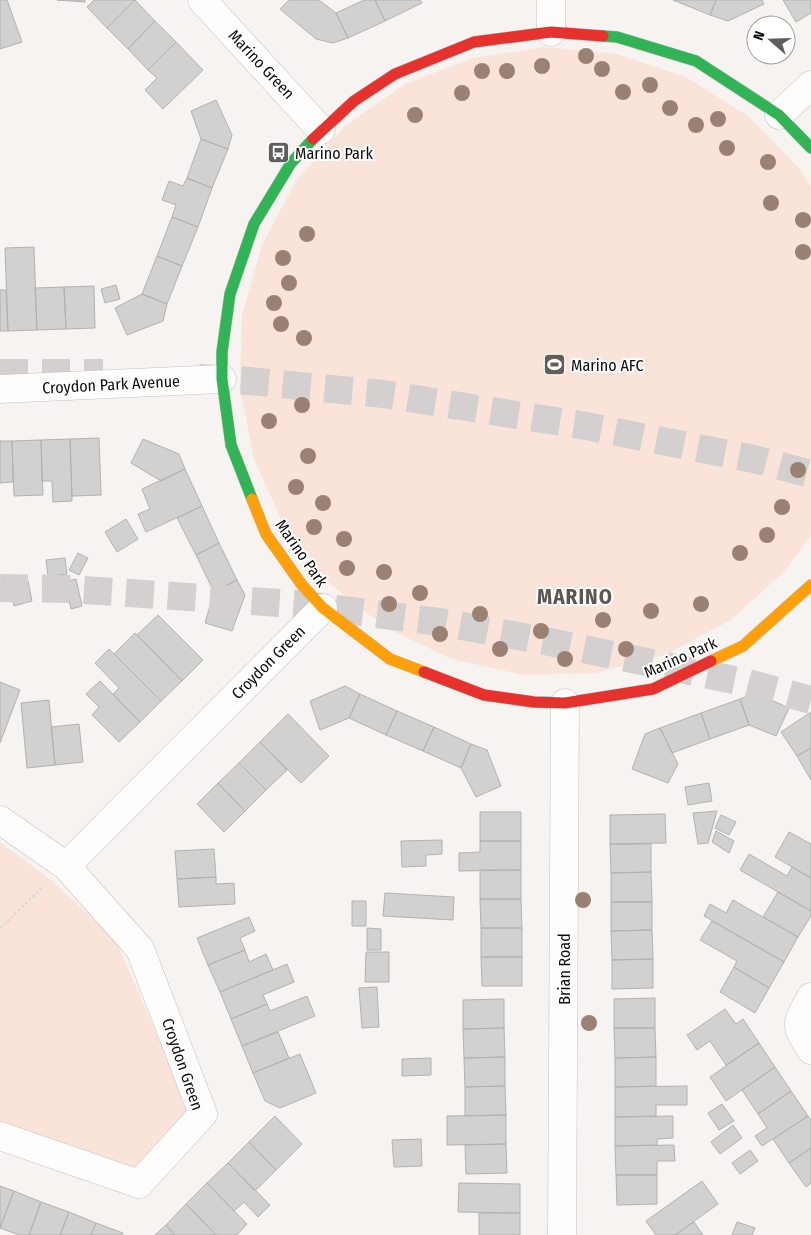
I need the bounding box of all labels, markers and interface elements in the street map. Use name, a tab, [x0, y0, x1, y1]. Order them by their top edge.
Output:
north arrow	[746, 15, 796, 65]
street label: Marino Green	[225, 26, 299, 103]
text: N	[750, 29, 769, 43]
bus stop icon: Marino Park	[267, 141, 291, 165]
place label: Marino Park	[295, 144, 373, 163]
sports icon: Marino AFC	[543, 353, 567, 377]
place label: Marino AFC	[571, 356, 644, 375]
street label: Croydon Park Avenue	[42, 371, 180, 398]
street label: Marino Park	[271, 516, 332, 591]
district label: MARINO	[537, 584, 613, 610]
street label: Croydon Green	[228, 622, 309, 703]
street label: Marino Park	[641, 633, 720, 682]
street label: Brian Road	[555, 933, 574, 1005]
street label: Croydon Green	[158, 1016, 207, 1113]

